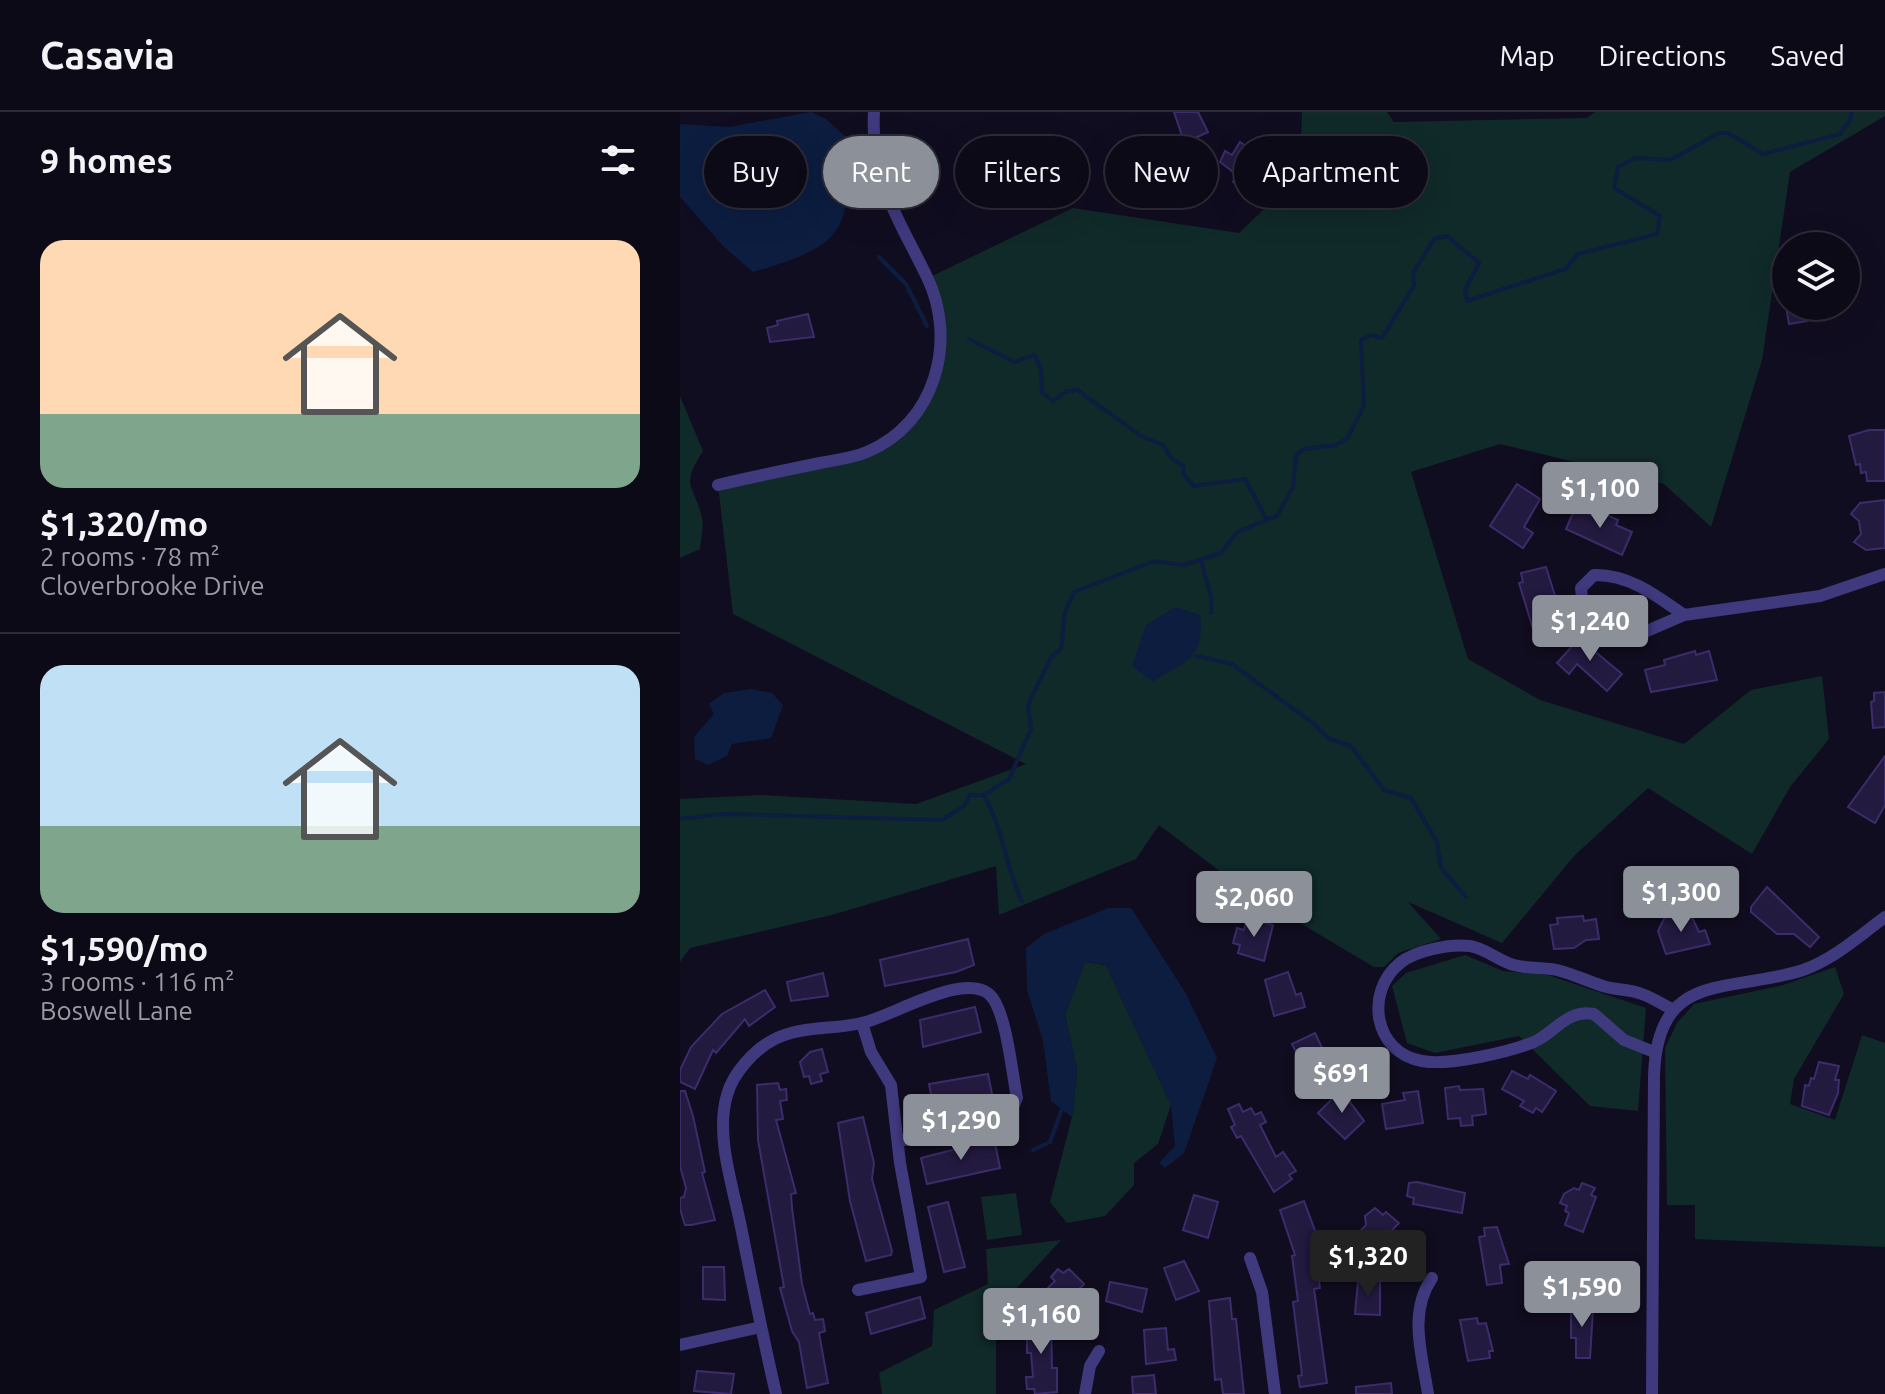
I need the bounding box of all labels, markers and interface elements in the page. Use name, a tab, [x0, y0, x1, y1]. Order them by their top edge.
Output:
text: Casavia	[40, 34, 175, 76]
text: Map	[1499, 40, 1555, 71]
text: Directions	[1599, 40, 1726, 71]
text: Saved	[1770, 40, 1845, 71]
chip: Buy	[704, 136, 807, 208]
chip: Rent	[823, 136, 939, 208]
chip: Filters	[955, 136, 1089, 208]
chip: New	[1105, 136, 1218, 208]
chip: Apartment	[1234, 136, 1428, 208]
icon: filters	[596, 138, 640, 182]
text: 9 homes	[40, 141, 173, 179]
map controls	[1772, 232, 1860, 320]
button: layers	[1772, 232, 1860, 320]
icon: home	[268, 292, 412, 436]
pin: $1,100	[1535, 462, 1665, 530]
text: $1,100	[1560, 473, 1640, 502]
text: $1,320/mo	[40, 504, 208, 542]
text: 2 rooms · 78 m²	[40, 542, 220, 571]
text: Cloverbrooke Drive	[40, 571, 265, 600]
pin: $1,240	[1525, 595, 1655, 663]
text: $1,240	[1550, 606, 1630, 635]
icon: home	[268, 717, 412, 861]
pin: $1,300	[1616, 866, 1746, 934]
pin: $2,060	[1189, 871, 1319, 939]
text: $1,300	[1641, 877, 1721, 906]
text: $2,060	[1214, 882, 1294, 911]
text: $1,590/mo	[40, 929, 208, 967]
text: 3 rooms · 116 m²	[40, 967, 235, 996]
text: Boswell Lane	[40, 996, 193, 1025]
pin: $691	[1295, 1047, 1389, 1115]
text: $691	[1313, 1058, 1371, 1087]
pin: $1,290	[896, 1094, 1026, 1162]
text: $1,290	[921, 1105, 1001, 1134]
pin: $1,320	[1303, 1230, 1433, 1298]
text: $1,320	[1328, 1241, 1408, 1270]
pin: $1,590	[1517, 1261, 1647, 1329]
text: $1,590	[1542, 1272, 1622, 1301]
pin: $1,160	[976, 1288, 1106, 1356]
text: $1,160	[1001, 1299, 1081, 1328]

